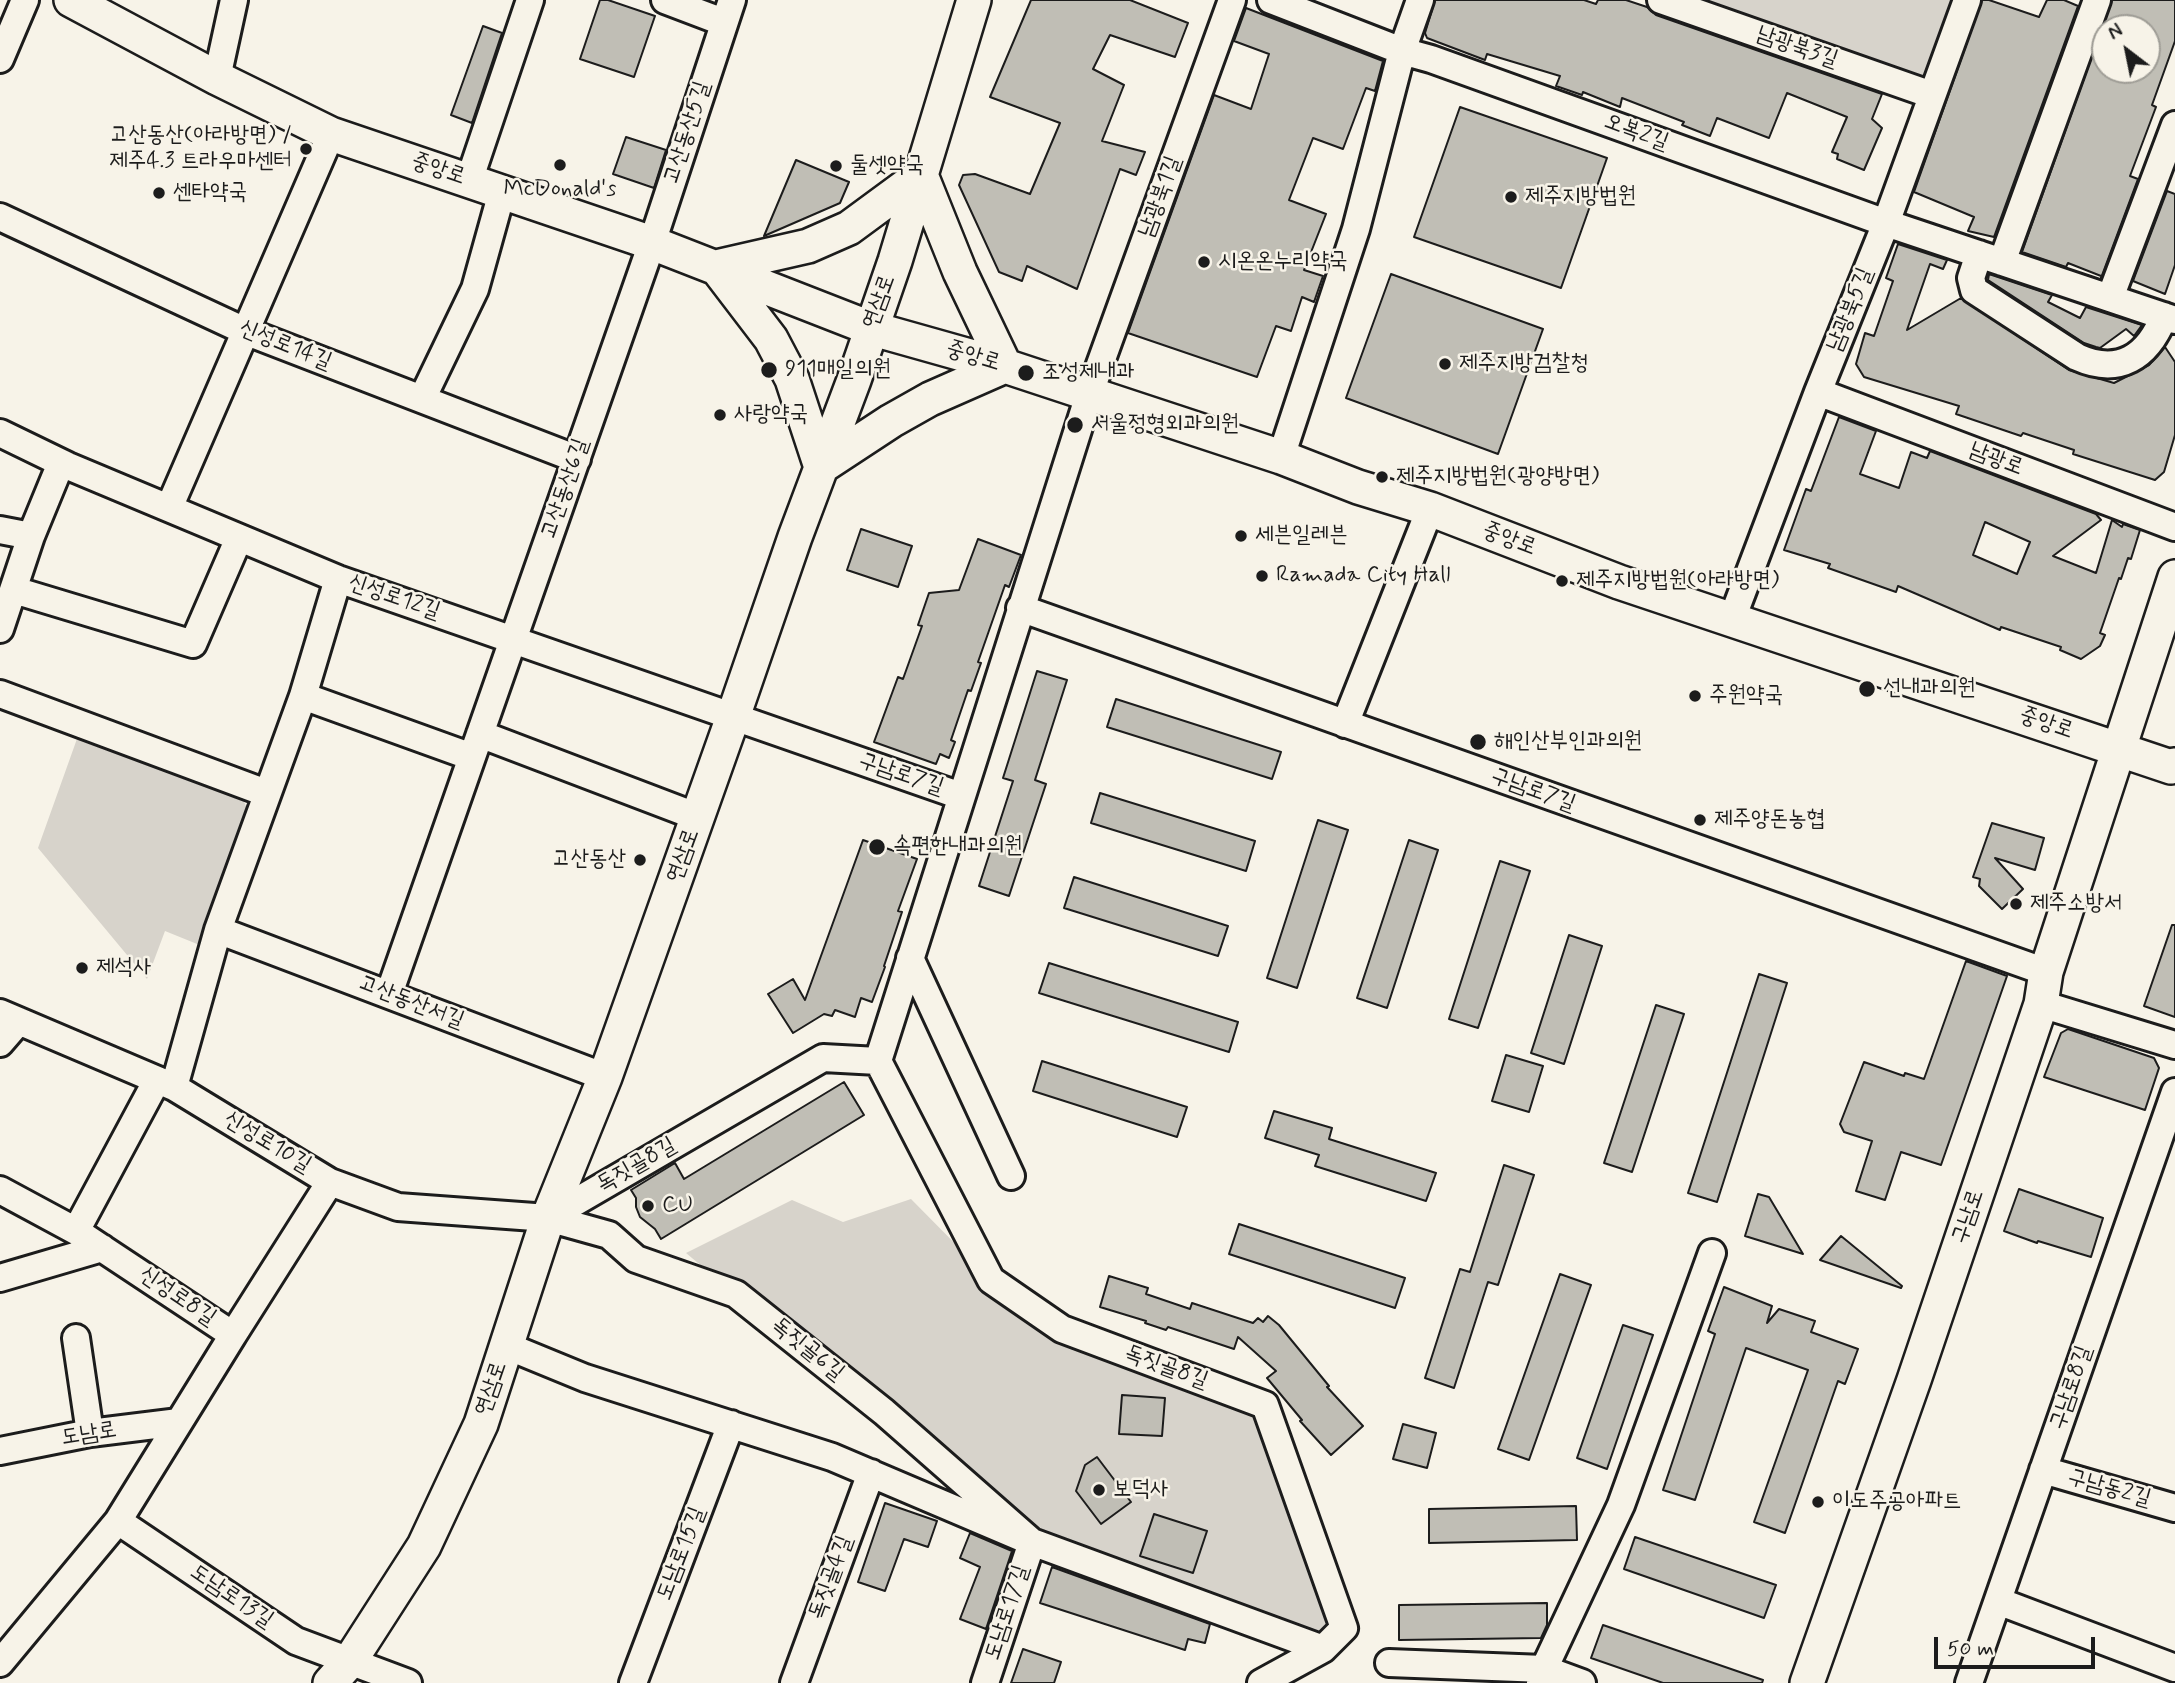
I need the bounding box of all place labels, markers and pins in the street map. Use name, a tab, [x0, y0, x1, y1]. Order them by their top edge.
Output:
place label: 고산동산(아라방면) / 제주4.3 트라우마센터	[109, 122, 292, 176]
marker: 고산동산(아라방면) / 제주4.3 트라우마센터	[298, 141, 314, 157]
place label: 둘셋약국	[850, 152, 924, 180]
marker: McDonald's	[552, 157, 568, 173]
marker: 둘셋약국	[828, 158, 844, 174]
place label: McDonald's	[504, 176, 616, 204]
place label: 센타약국	[173, 179, 247, 207]
place label: 제주지방법원	[1525, 183, 1636, 211]
marker: 센타약국	[151, 185, 167, 201]
marker: 제주지방법원	[1503, 189, 1519, 205]
place label: 시온온누리약국	[1218, 248, 1348, 276]
marker: 시온온누리약국	[1196, 254, 1212, 270]
place label: 제주지방검찰청	[1459, 350, 1589, 378]
place label: 911매일의원	[785, 356, 891, 384]
marker: 제주지방검찰청	[1437, 356, 1453, 372]
place label: 조성제내과	[1042, 359, 1135, 387]
marker: 911매일의원	[759, 360, 779, 380]
marker: 조성제내과	[1016, 363, 1036, 383]
place label: 사랑약국	[734, 401, 808, 429]
marker: 사랑약국	[712, 407, 728, 423]
place label: 서울정형외과의원	[1091, 411, 1239, 439]
marker: 서울정형외과의원	[1065, 415, 1085, 435]
place label: 제주지방법원(광양방면)	[1396, 463, 1599, 491]
marker: 제주지방법원(광양방면)	[1374, 469, 1390, 485]
place label: 세븐일레븐	[1255, 522, 1348, 550]
marker: 세븐일레븐	[1233, 528, 1249, 544]
place label: Ramada City Hall	[1276, 562, 1450, 590]
place label: 제주지방법원(아라방면)	[1576, 567, 1779, 595]
marker: Ramada City Hall	[1254, 568, 1270, 584]
marker: 제주지방법원(아라방면)	[1554, 573, 1570, 589]
place label: 선내과의원	[1883, 675, 1976, 703]
marker: 선내과의원	[1857, 679, 1877, 699]
place label: 주원약국	[1709, 682, 1783, 710]
marker: 주원약국	[1687, 688, 1703, 704]
place label: 해인산부인과의원	[1494, 728, 1642, 756]
marker: 해인산부인과의원	[1468, 732, 1488, 752]
place label: 제주양돈농협	[1714, 806, 1825, 834]
marker: 제주양돈농협	[1692, 812, 1708, 828]
place label: 속편한내과의원	[893, 833, 1023, 861]
marker: 속편한내과의원	[867, 837, 887, 857]
place label: 고산동산	[552, 846, 626, 874]
marker: 고산동산	[632, 852, 648, 868]
place label: 제주소방서	[2030, 890, 2123, 918]
marker: 제주소방서	[2008, 896, 2024, 912]
place label: 제석사	[96, 954, 152, 982]
marker: 제석사	[74, 960, 90, 976]
place label: CU	[662, 1192, 693, 1220]
marker: CU	[640, 1198, 656, 1214]
place label: 보덕사	[1113, 1476, 1169, 1504]
marker: 보덕사	[1091, 1482, 1107, 1498]
place label: 이도주공아파트	[1832, 1488, 1962, 1516]
marker: 이도주공아파트	[1810, 1494, 1826, 1510]

